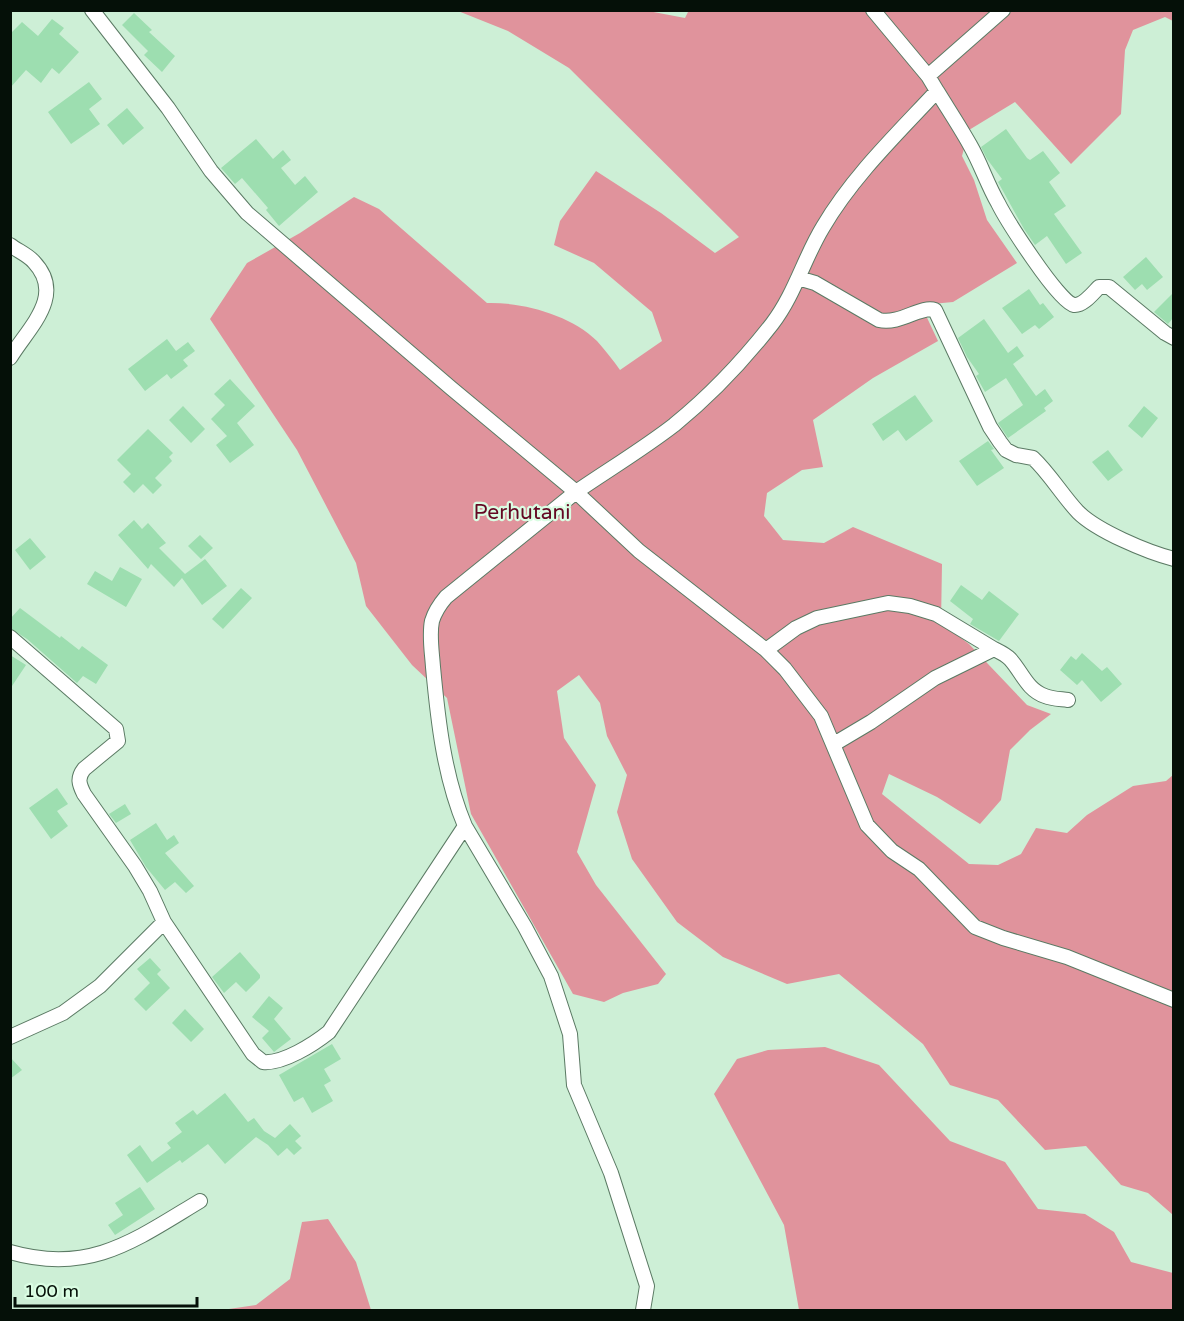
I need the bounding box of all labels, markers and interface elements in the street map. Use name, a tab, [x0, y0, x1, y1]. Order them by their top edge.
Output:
park label: Perhutani	[473, 500, 571, 525]
scale bar	[15, 1270, 196, 1308]
text: 100 m	[24, 1280, 79, 1302]

